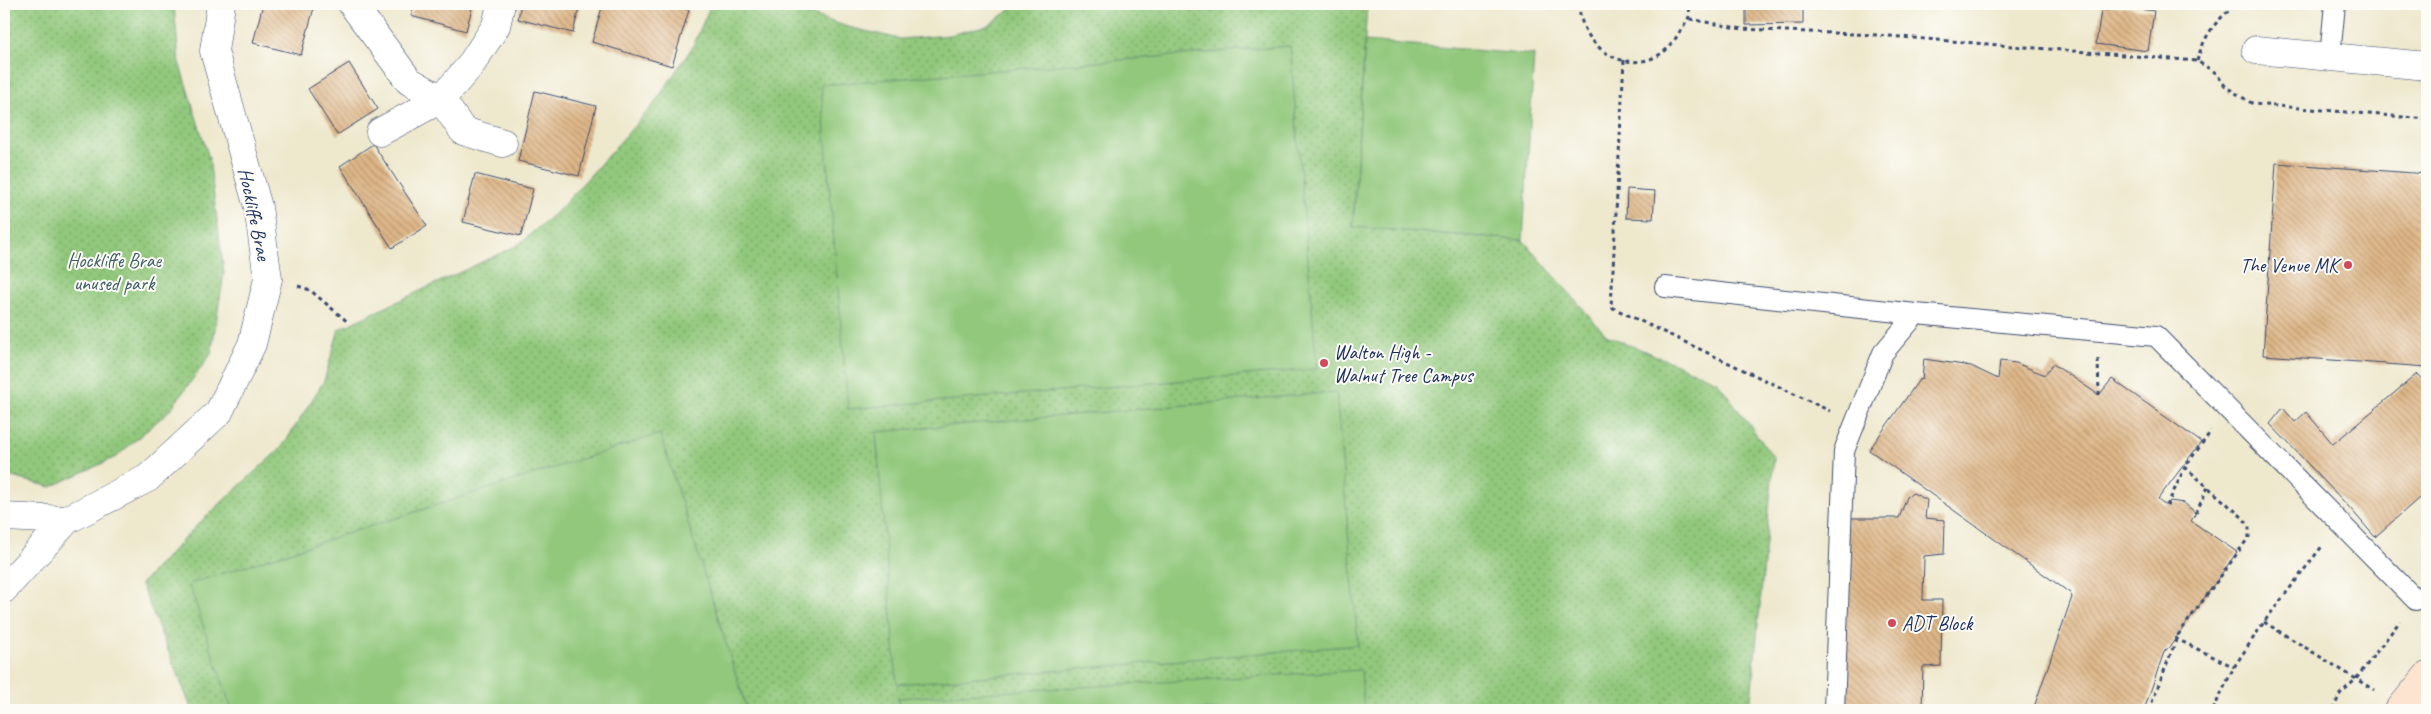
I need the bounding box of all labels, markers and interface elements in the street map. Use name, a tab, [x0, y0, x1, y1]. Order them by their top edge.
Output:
street label: Hockliffe Brae	[233, 166, 277, 264]
park label: Hockliffe Brae unused park	[67, 248, 162, 296]
place label: The Venue MK	[2240, 253, 2342, 278]
marker: The Venue MK	[2342, 259, 2354, 271]
place label: Walton High - Walnut Tree Campus	[1334, 340, 1475, 388]
marker: Walton High - Walnut Tree Campus	[1318, 357, 1330, 369]
place label: ADT Block	[1902, 611, 1974, 636]
marker: ADT Block	[1886, 617, 1898, 629]

